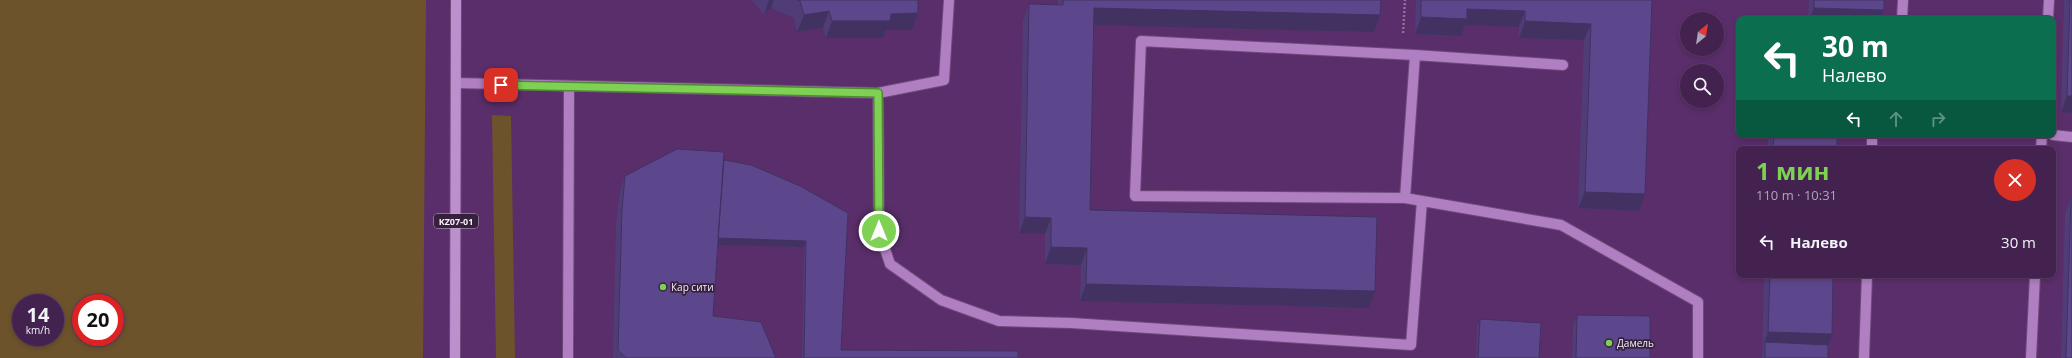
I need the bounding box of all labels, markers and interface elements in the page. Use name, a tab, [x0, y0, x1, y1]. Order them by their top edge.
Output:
north arrow	[1680, 12, 1724, 56]
map controls	[1680, 12, 1724, 108]
text: 30 m	[1822, 27, 1889, 65]
icon: left	[1756, 32, 1808, 84]
text: Налево	[1822, 63, 1887, 87]
button: search	[1680, 64, 1724, 108]
pin	[484, 68, 518, 102]
icon: arrive	[490, 74, 512, 96]
icon: left	[1843, 108, 1865, 130]
icon: ahead	[1885, 108, 1907, 130]
icon: right	[1927, 108, 1949, 130]
text: 1 мин	[1756, 154, 1829, 187]
button: close	[1994, 159, 2036, 201]
text: 110 m · 10:31	[1756, 186, 1837, 204]
position arrow	[858, 210, 900, 252]
road number: KZ07-01	[434, 214, 478, 228]
icon: left	[1756, 231, 1778, 253]
text: Налево	[1790, 232, 1848, 252]
text: 30 m	[2001, 232, 2036, 252]
place label: Кар сити	[671, 280, 714, 294]
marker: Кар сити	[658, 282, 668, 292]
speed limit sign: 20	[72, 294, 124, 346]
text: 14	[27, 301, 49, 328]
text: km/h	[26, 323, 50, 337]
place label: Дамель	[1617, 336, 1654, 350]
marker: Дамель	[1604, 338, 1614, 348]

